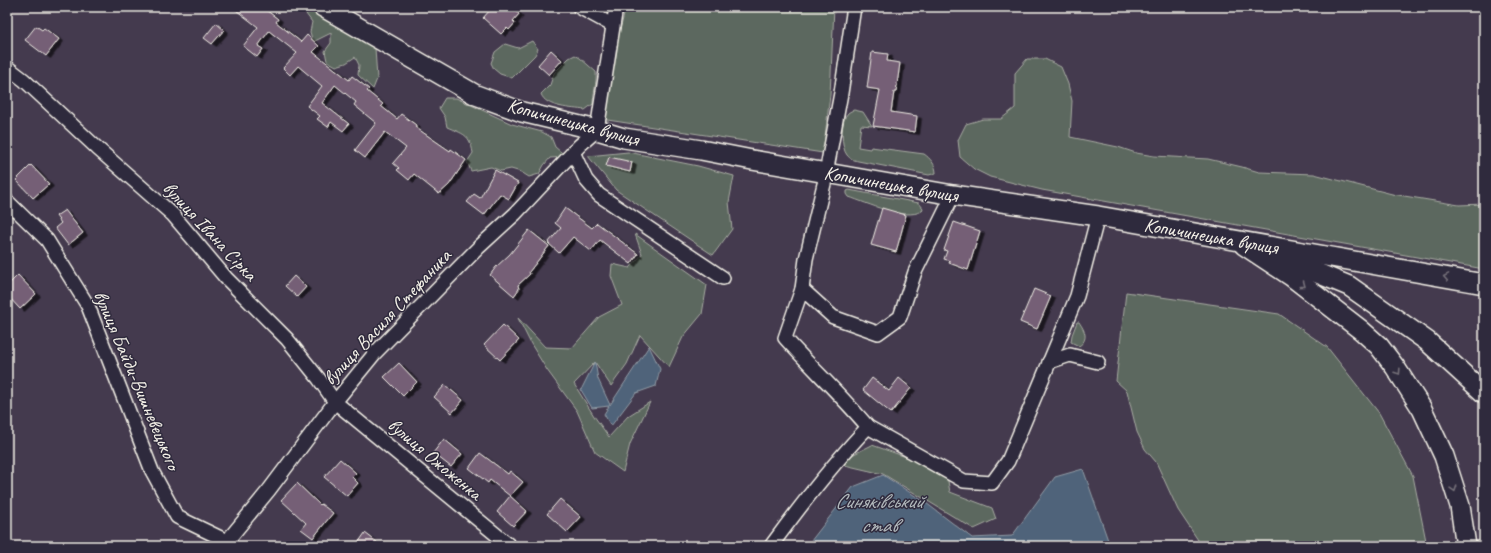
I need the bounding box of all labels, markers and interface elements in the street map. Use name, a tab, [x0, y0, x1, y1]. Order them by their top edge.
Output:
street label: Копичинецька вулиця	[504, 92, 643, 152]
street label: Копичинецька вулиця	[822, 160, 962, 208]
street label: вулиця Івана Сірка	[157, 176, 264, 287]
street label: Копичинецька вулиця	[1142, 212, 1282, 260]
street label: вулиця Василя Стефаника	[317, 243, 458, 390]
one-way arrow	[1442, 273, 1449, 282]
one-way arrow	[1299, 280, 1306, 287]
street label: вулиця Байди-Вишневецького	[88, 287, 187, 475]
one-way arrow	[1393, 368, 1401, 375]
street label: вулиця Ожоженка	[383, 412, 489, 507]
one-way arrow	[1450, 485, 1458, 492]
water label: Синяківський став	[835, 488, 927, 538]

